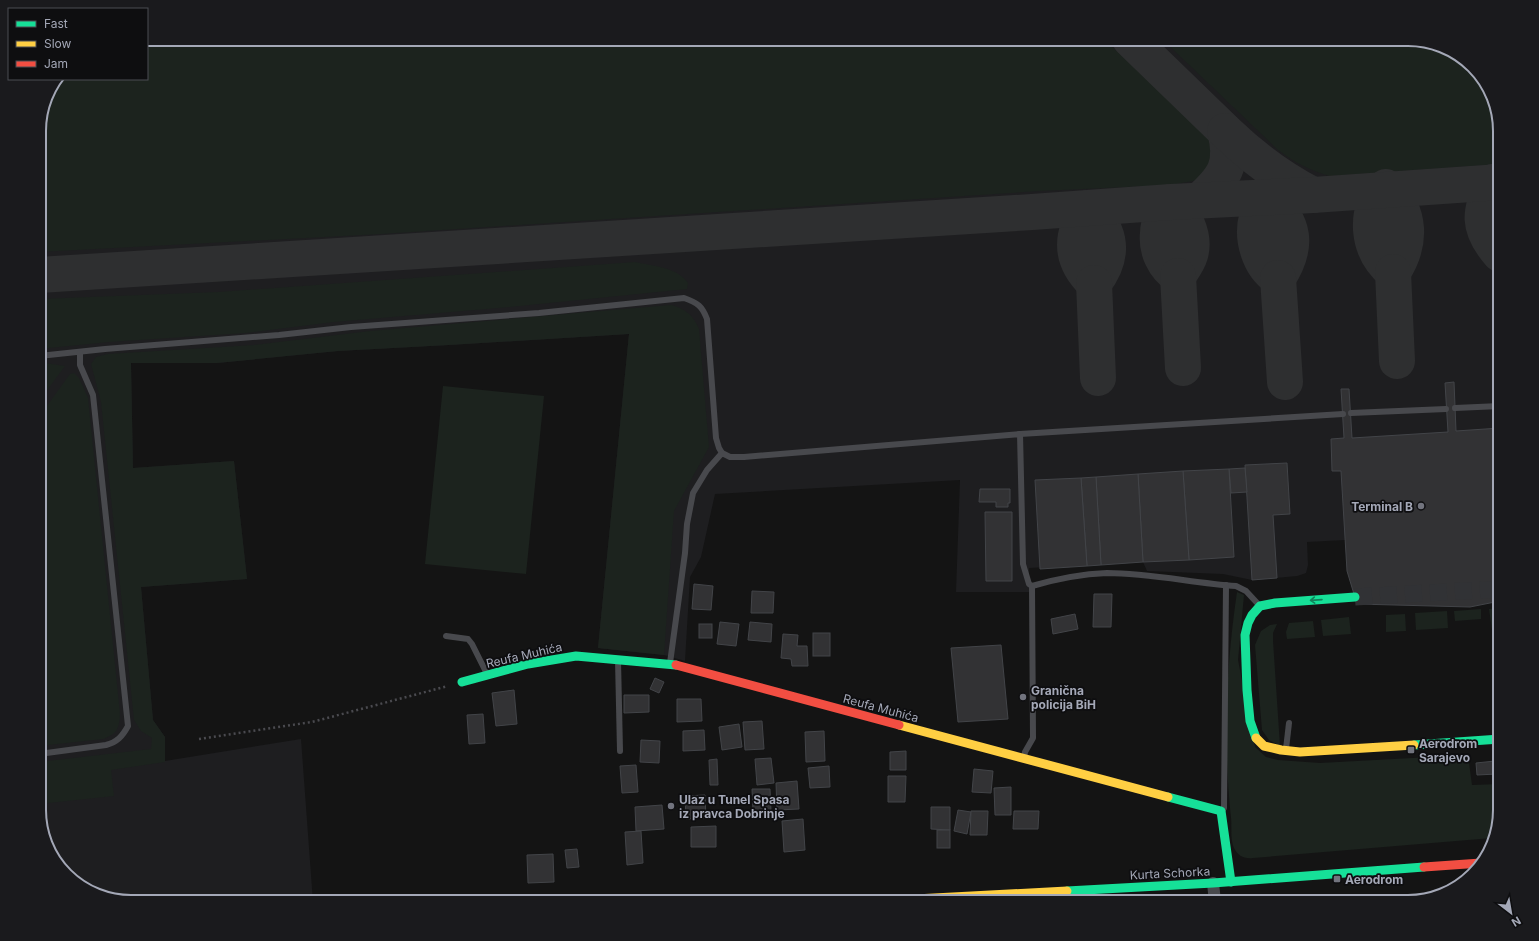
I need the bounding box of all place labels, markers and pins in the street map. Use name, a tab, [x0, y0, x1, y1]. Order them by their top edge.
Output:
place label: Terminal B	[1351, 499, 1413, 514]
marker: Terminal B	[1416, 501, 1426, 511]
place label: Granična policija BiH	[1031, 683, 1096, 712]
marker: Granična policija BiH	[1018, 692, 1028, 702]
place label: Aerodrom Sarajevo	[1419, 736, 1477, 765]
marker: Aerodrom Sarajevo	[1406, 745, 1416, 755]
place label: Ulaz u Tunel Spasa iz pravca Dobrinje	[679, 792, 790, 821]
marker: Ulaz u Tunel Spasa iz pravca Dobrinje	[666, 801, 676, 811]
place label: Aerodrom	[1345, 872, 1403, 887]
marker: Aerodrom	[1332, 874, 1342, 884]

